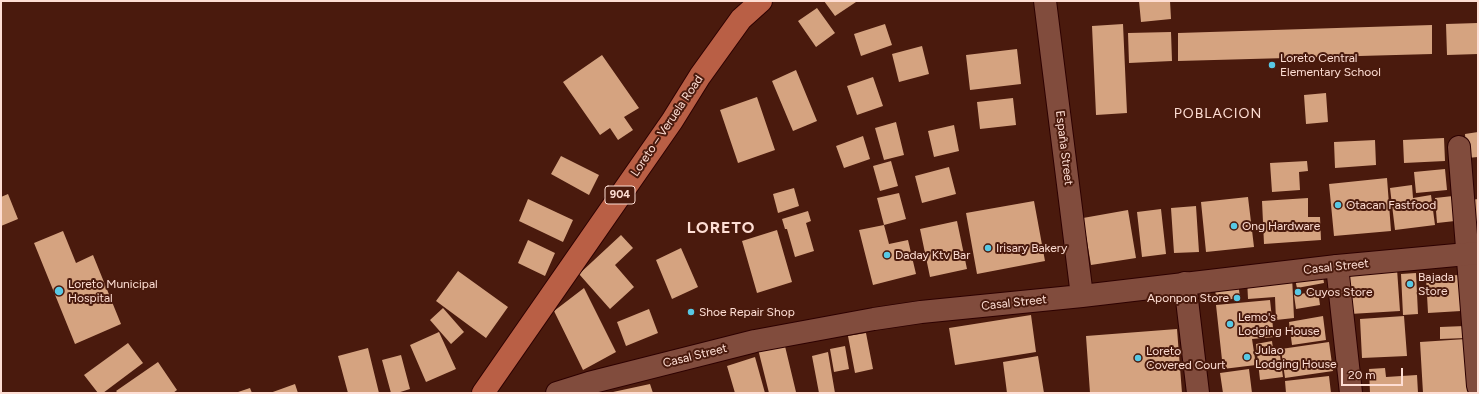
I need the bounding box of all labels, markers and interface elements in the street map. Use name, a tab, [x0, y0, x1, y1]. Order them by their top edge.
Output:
place label: Loreto Central Elementary School	[1280, 51, 1381, 79]
marker: Loreto Central Elementary School	[1267, 60, 1277, 70]
street label: Loreto – Veruela Road	[628, 73, 706, 179]
district label: POBLACION	[1174, 106, 1262, 122]
street label: España Street	[1052, 110, 1076, 186]
road number: 904	[605, 186, 635, 204]
place label: Otacan Fastfood	[1346, 198, 1436, 212]
marker: Otacan Fastfood	[1333, 200, 1343, 210]
district label: LORETO	[687, 218, 755, 238]
place label: Ong Hardware	[1242, 219, 1320, 233]
marker: Ong Hardware	[1229, 221, 1239, 231]
place label: Irisary Bakery	[996, 241, 1067, 255]
marker: Irisary Bakery	[983, 243, 993, 253]
place label: Daday Ktv Bar	[895, 248, 970, 262]
marker: Daday Ktv Bar	[882, 250, 892, 260]
street label: Casal Street	[1303, 256, 1369, 278]
place label: Bajada Store	[1418, 270, 1454, 298]
place label: Loreto Municipal Hospital	[68, 277, 158, 305]
marker: Bajada Store	[1405, 279, 1415, 289]
marker: Loreto Municipal Hospital	[53, 285, 65, 297]
place label: Cuyos Store	[1306, 285, 1372, 299]
marker: Cuyos Store	[1293, 287, 1303, 297]
place label: Aponpon Store	[1147, 291, 1229, 305]
street label: Casal Street	[981, 292, 1047, 314]
marker: Aponpon Store	[1232, 293, 1242, 303]
place label: Shoe Repair Shop	[699, 305, 795, 319]
marker: Shoe Repair Shop	[686, 307, 696, 317]
place label: Lemo's Lodging House	[1238, 310, 1320, 338]
marker: Lemo's Lodging House	[1225, 319, 1235, 329]
street label: Casal Street	[661, 341, 729, 371]
place label: Julao Lodging House	[1255, 343, 1337, 371]
place label: Loreto Covered Court	[1146, 344, 1226, 372]
marker: Julao Lodging House	[1242, 352, 1252, 362]
marker: Loreto Covered Court	[1133, 353, 1143, 363]
scale bar	[1343, 360, 1405, 386]
text: 20 m	[1348, 368, 1376, 382]

